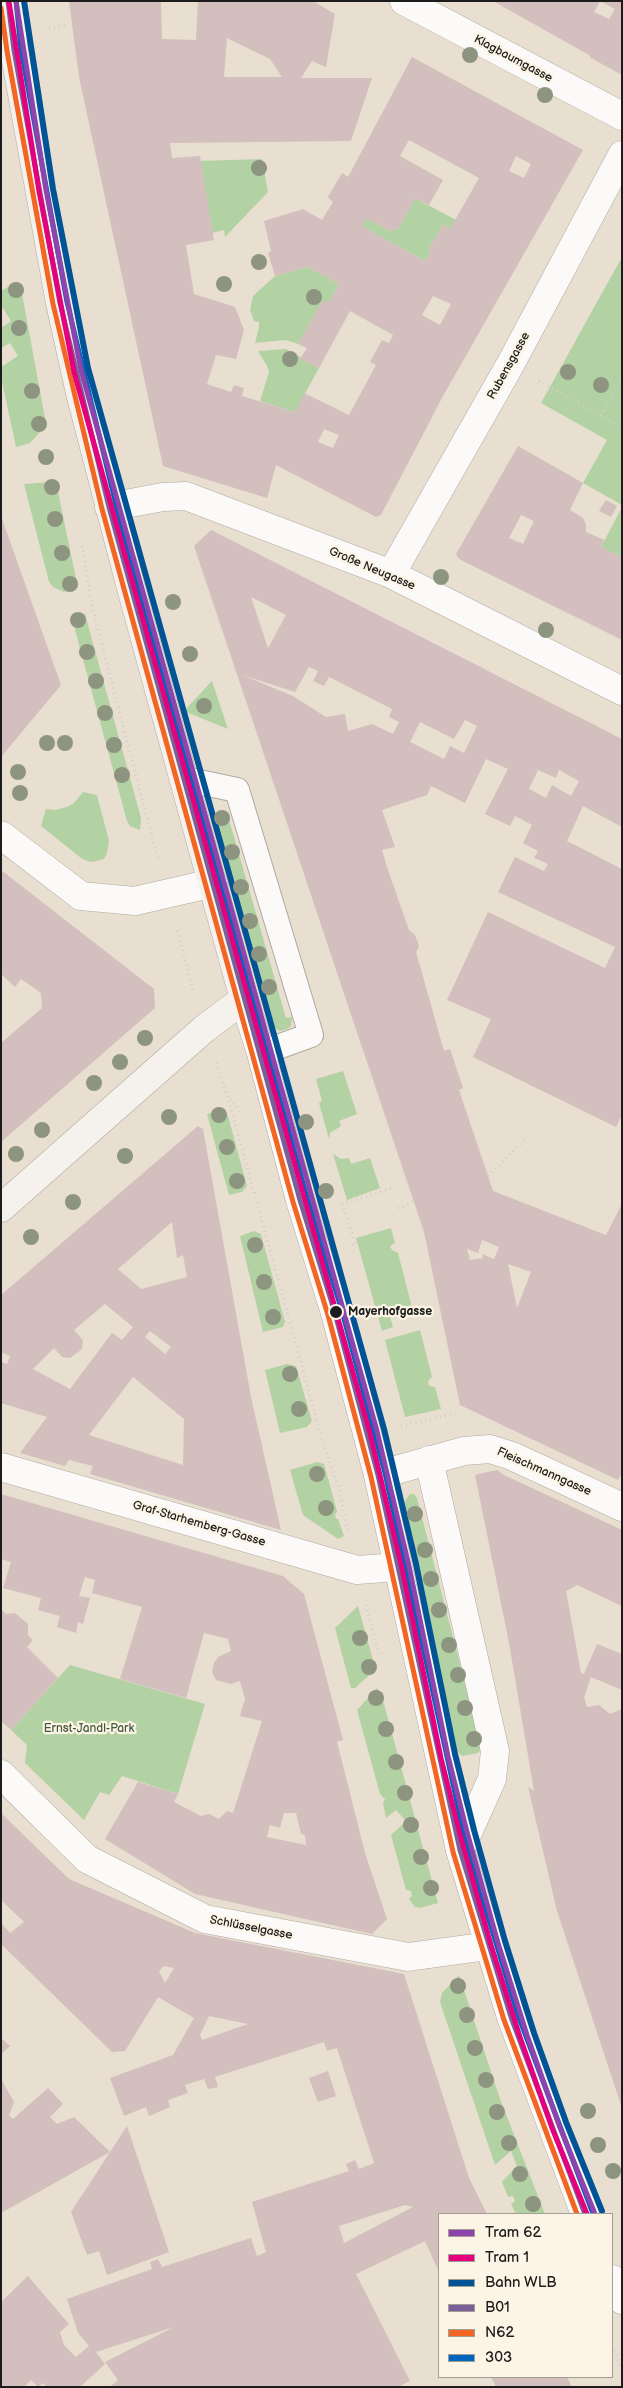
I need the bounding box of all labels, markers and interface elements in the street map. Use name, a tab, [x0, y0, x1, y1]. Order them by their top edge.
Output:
street label: Klagbaumgasse	[471, 32, 555, 86]
street label: Rubensgasse	[485, 330, 533, 402]
street label: Große Neugasse	[327, 544, 417, 594]
marker: Mayerhofgasse	[328, 1304, 344, 1320]
place label: Mayerhofgasse	[348, 1305, 432, 1319]
street label: Fleischmanngasse	[495, 1445, 593, 1499]
street label: Graf-Starhemberg-Gasse	[131, 1498, 267, 1550]
park label: Ernst-Jandl-Park	[44, 1722, 134, 1736]
street label: Schlüsselgasse	[208, 1913, 294, 1943]
legend	[438, 2213, 613, 2378]
text: Tram 62	[485, 2223, 541, 2242]
text: Tram 1	[485, 2248, 529, 2267]
text: Bahn WLB	[485, 2273, 557, 2292]
text: B01	[485, 2298, 510, 2317]
text: N62	[485, 2323, 514, 2342]
text: 303	[485, 2348, 512, 2367]

